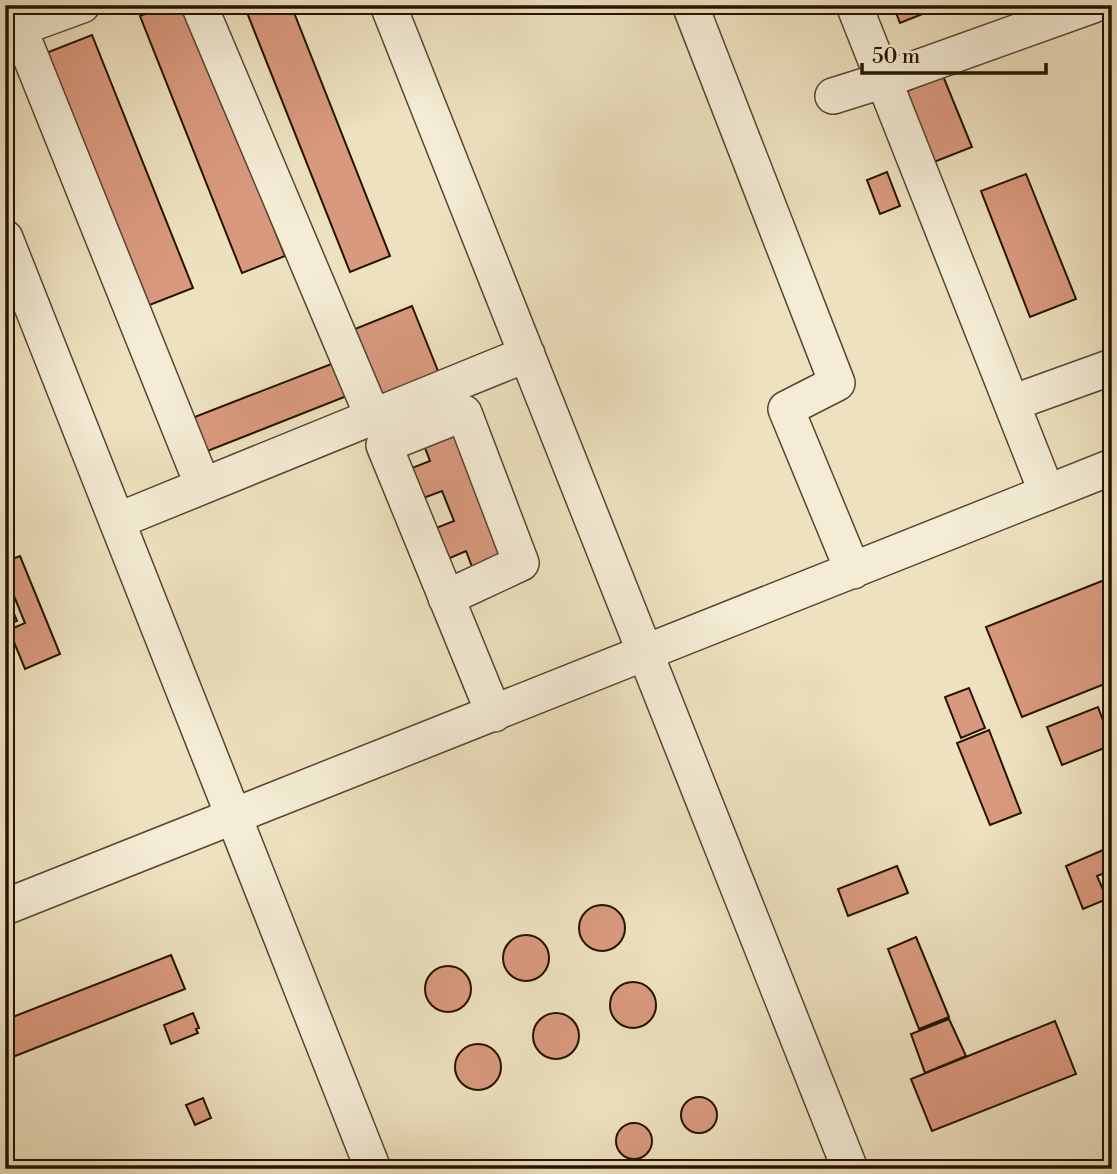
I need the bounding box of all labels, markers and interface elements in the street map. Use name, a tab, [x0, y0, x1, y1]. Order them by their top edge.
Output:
scale bar	[862, 32, 1045, 76]
text: 50 m	[872, 44, 920, 70]

